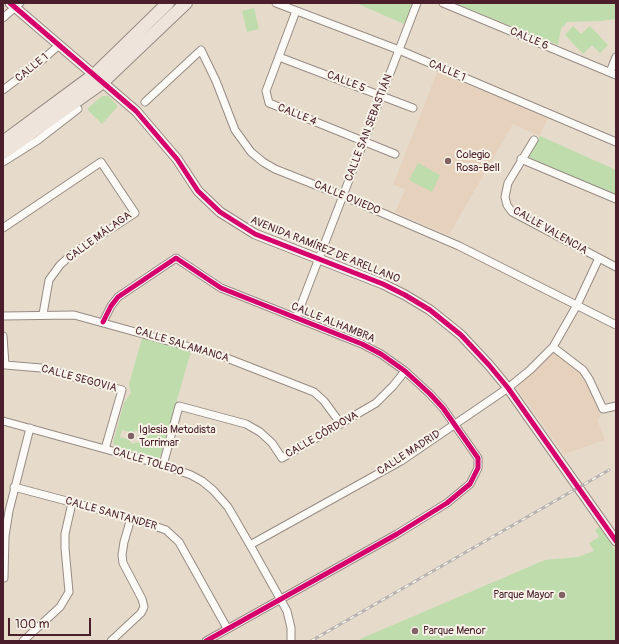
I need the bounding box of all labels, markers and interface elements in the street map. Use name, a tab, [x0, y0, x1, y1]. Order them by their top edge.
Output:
street label: CALLE 6	[508, 25, 550, 53]
street label: CALLE 1	[13, 51, 51, 85]
street label: CALLE 1	[427, 57, 467, 85]
street label: CALLE 5	[325, 69, 367, 95]
street label: CALLE SAN SEBASTIÁN	[342, 73, 396, 183]
street label: CALLE 4	[276, 101, 318, 129]
place label: Colegio Rosa-Bell	[456, 148, 500, 174]
marker: Colegio Rosa-Bell	[443, 156, 453, 166]
street label: CALLE OVIEDO	[312, 178, 382, 218]
street label: CALLE VALENCIA	[510, 204, 590, 258]
street label: CALLE MÁLAGA	[64, 209, 134, 265]
street label: AVENIDA RAMÍREZ DE ARELLANO	[248, 214, 402, 286]
street label: CALLE ALHAMBRA	[289, 300, 377, 346]
street label: CALLE SALAMANCA	[133, 324, 231, 366]
street label: CALLE SEGOVIA	[40, 363, 118, 395]
street label: CALLE CÓRDOVA	[283, 409, 361, 461]
place label: Iglesia Metodista Torrimar	[139, 423, 216, 449]
street label: CALLE MADRID	[375, 428, 443, 478]
marker: Iglesia Metodista Torrimar	[126, 431, 136, 441]
street label: CALLE TOLEDO	[111, 445, 185, 479]
street label: CALLE SANTANDER	[64, 495, 158, 533]
place label: Parque Mayor	[493, 588, 554, 602]
marker: Parque Mayor	[557, 590, 567, 600]
scale bar	[10, 610, 93, 636]
text: 100 m	[15, 617, 49, 632]
place label: Parque Menor	[423, 624, 486, 638]
marker: Parque Menor	[410, 626, 420, 636]

